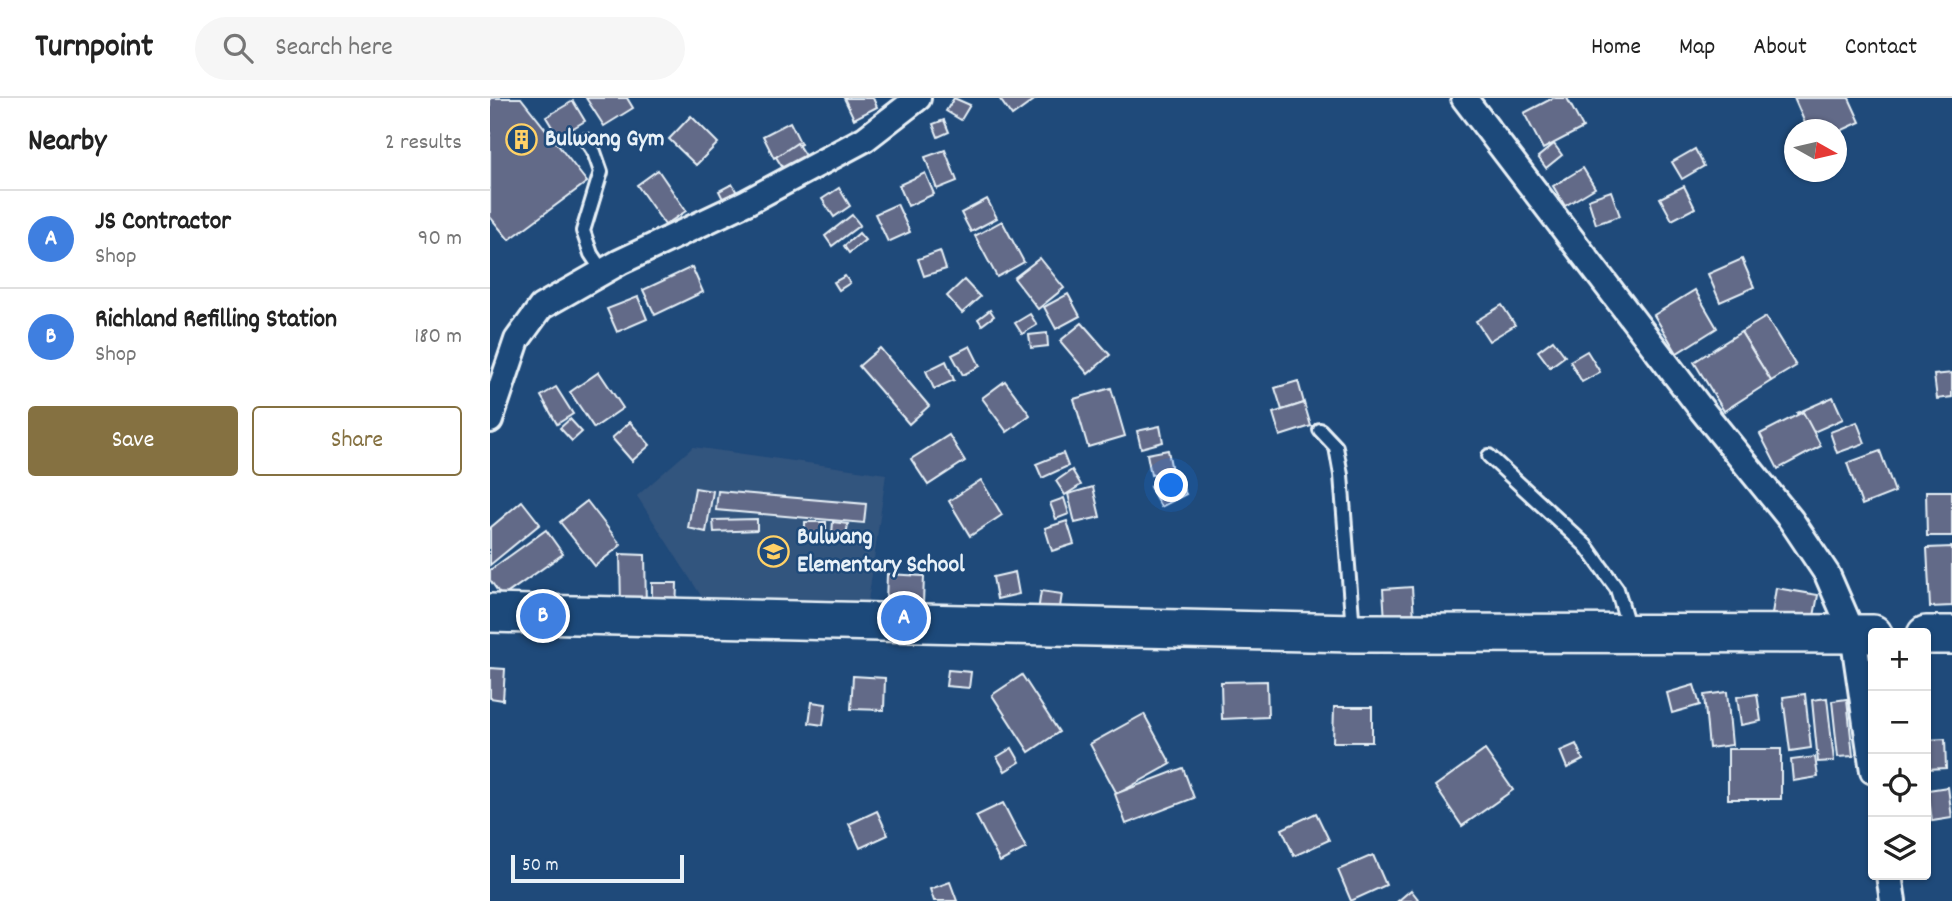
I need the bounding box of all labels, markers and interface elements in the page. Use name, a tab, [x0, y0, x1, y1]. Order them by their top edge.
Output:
search box	[195, 17, 685, 80]
text: Turnpoint	[35, 25, 153, 72]
icon: search	[219, 29, 257, 67]
text: Search here	[275, 30, 393, 67]
text: Home	[1591, 31, 1641, 65]
text: Map	[1679, 31, 1715, 65]
text: About	[1753, 31, 1807, 65]
text: Contact	[1845, 31, 1917, 65]
north arrow	[1784, 119, 1847, 182]
text: Nearby	[28, 122, 106, 165]
building icon: Bulwang Gym	[505, 123, 539, 157]
place label: Bulwang Gym	[545, 123, 665, 157]
text: 2 results	[385, 127, 462, 160]
text: JS Contractor	[95, 204, 231, 241]
text: A	[45, 223, 57, 256]
text: 90 m	[418, 223, 462, 256]
text: Shop	[95, 241, 137, 274]
text: Richland Refilling Station	[95, 302, 337, 339]
text: B	[46, 321, 56, 354]
text: 180 m	[414, 321, 462, 354]
text: Shop	[95, 339, 137, 372]
button: Save	[28, 406, 238, 476]
button: Share	[252, 406, 462, 476]
your location	[1154, 468, 1188, 502]
place label: Bulwang Elementary School	[797, 521, 965, 583]
school or university icon: Bulwang Elementary School	[757, 535, 791, 569]
pin: B	[520, 590, 566, 642]
pin: A	[881, 592, 927, 644]
map controls	[1868, 628, 1931, 880]
button: +	[1868, 628, 1931, 691]
button: −	[1868, 691, 1931, 754]
button: locate	[1868, 754, 1931, 817]
button: layers	[1868, 817, 1931, 880]
scale bar	[511, 852, 684, 884]
text: 50 m	[522, 853, 559, 880]

